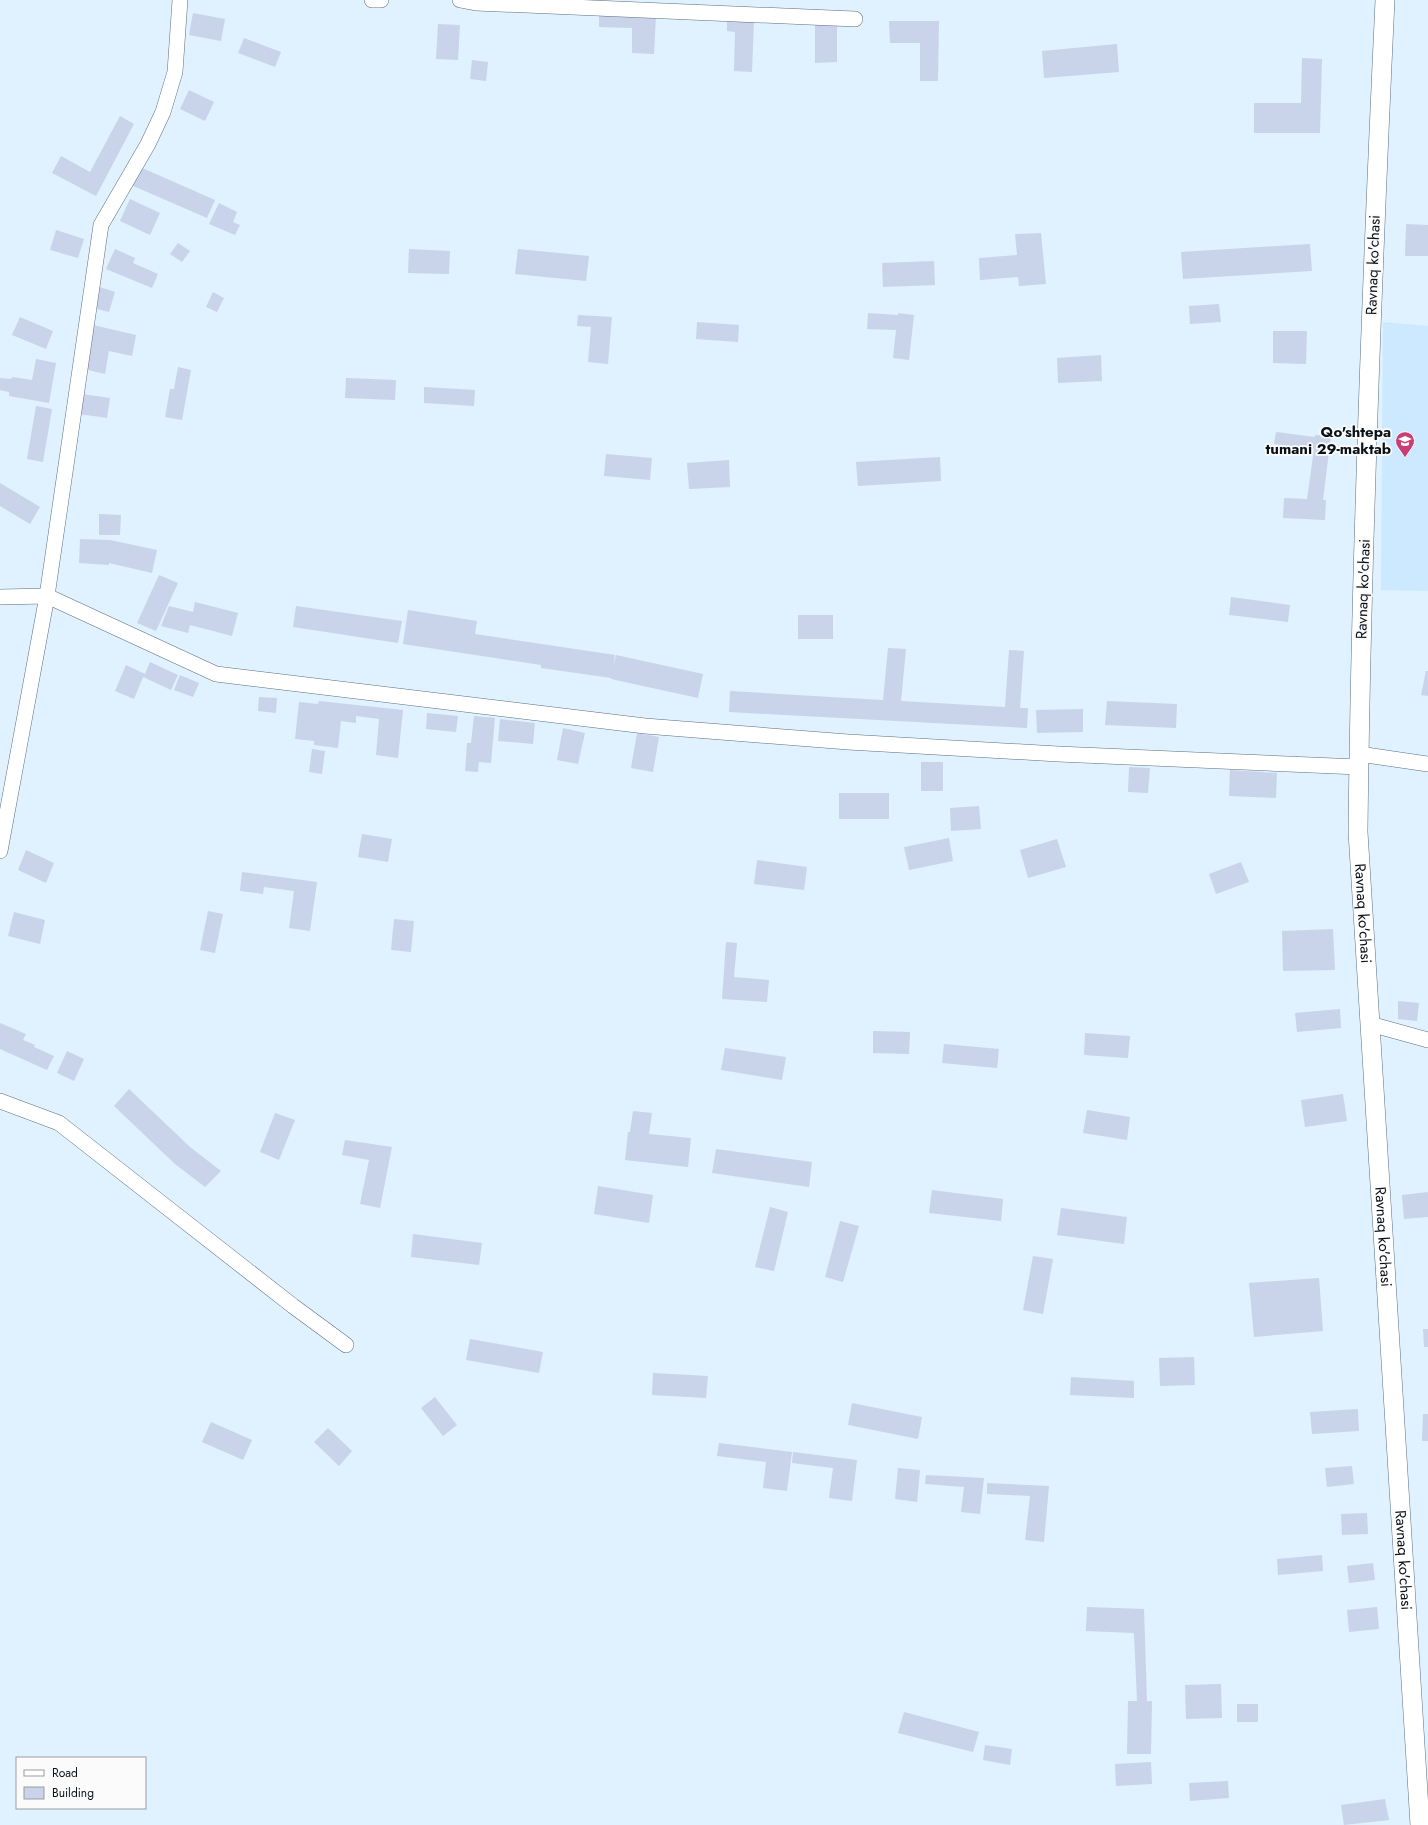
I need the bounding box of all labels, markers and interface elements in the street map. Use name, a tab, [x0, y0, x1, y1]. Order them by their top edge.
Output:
street label: Ravnaq ko'chasi	[1360, 215, 1386, 315]
place label: Qo'shtepa tumani 29-maktab	[1266, 421, 1391, 460]
school or university icon: Qo'shtepa tumani 29-maktab	[1394, 430, 1416, 458]
street label: Ravnaq ko'chasi	[1350, 539, 1376, 639]
street label: Ravnaq ko'chasi	[1349, 863, 1377, 964]
street label: Ravnaq ko'chasi	[1369, 1186, 1397, 1287]
street label: Ravnaq ko'chasi	[1389, 1509, 1418, 1611]
legend	[16, 1757, 146, 1809]
text: Road	[52, 1764, 78, 1782]
text: Building	[52, 1784, 94, 1802]

